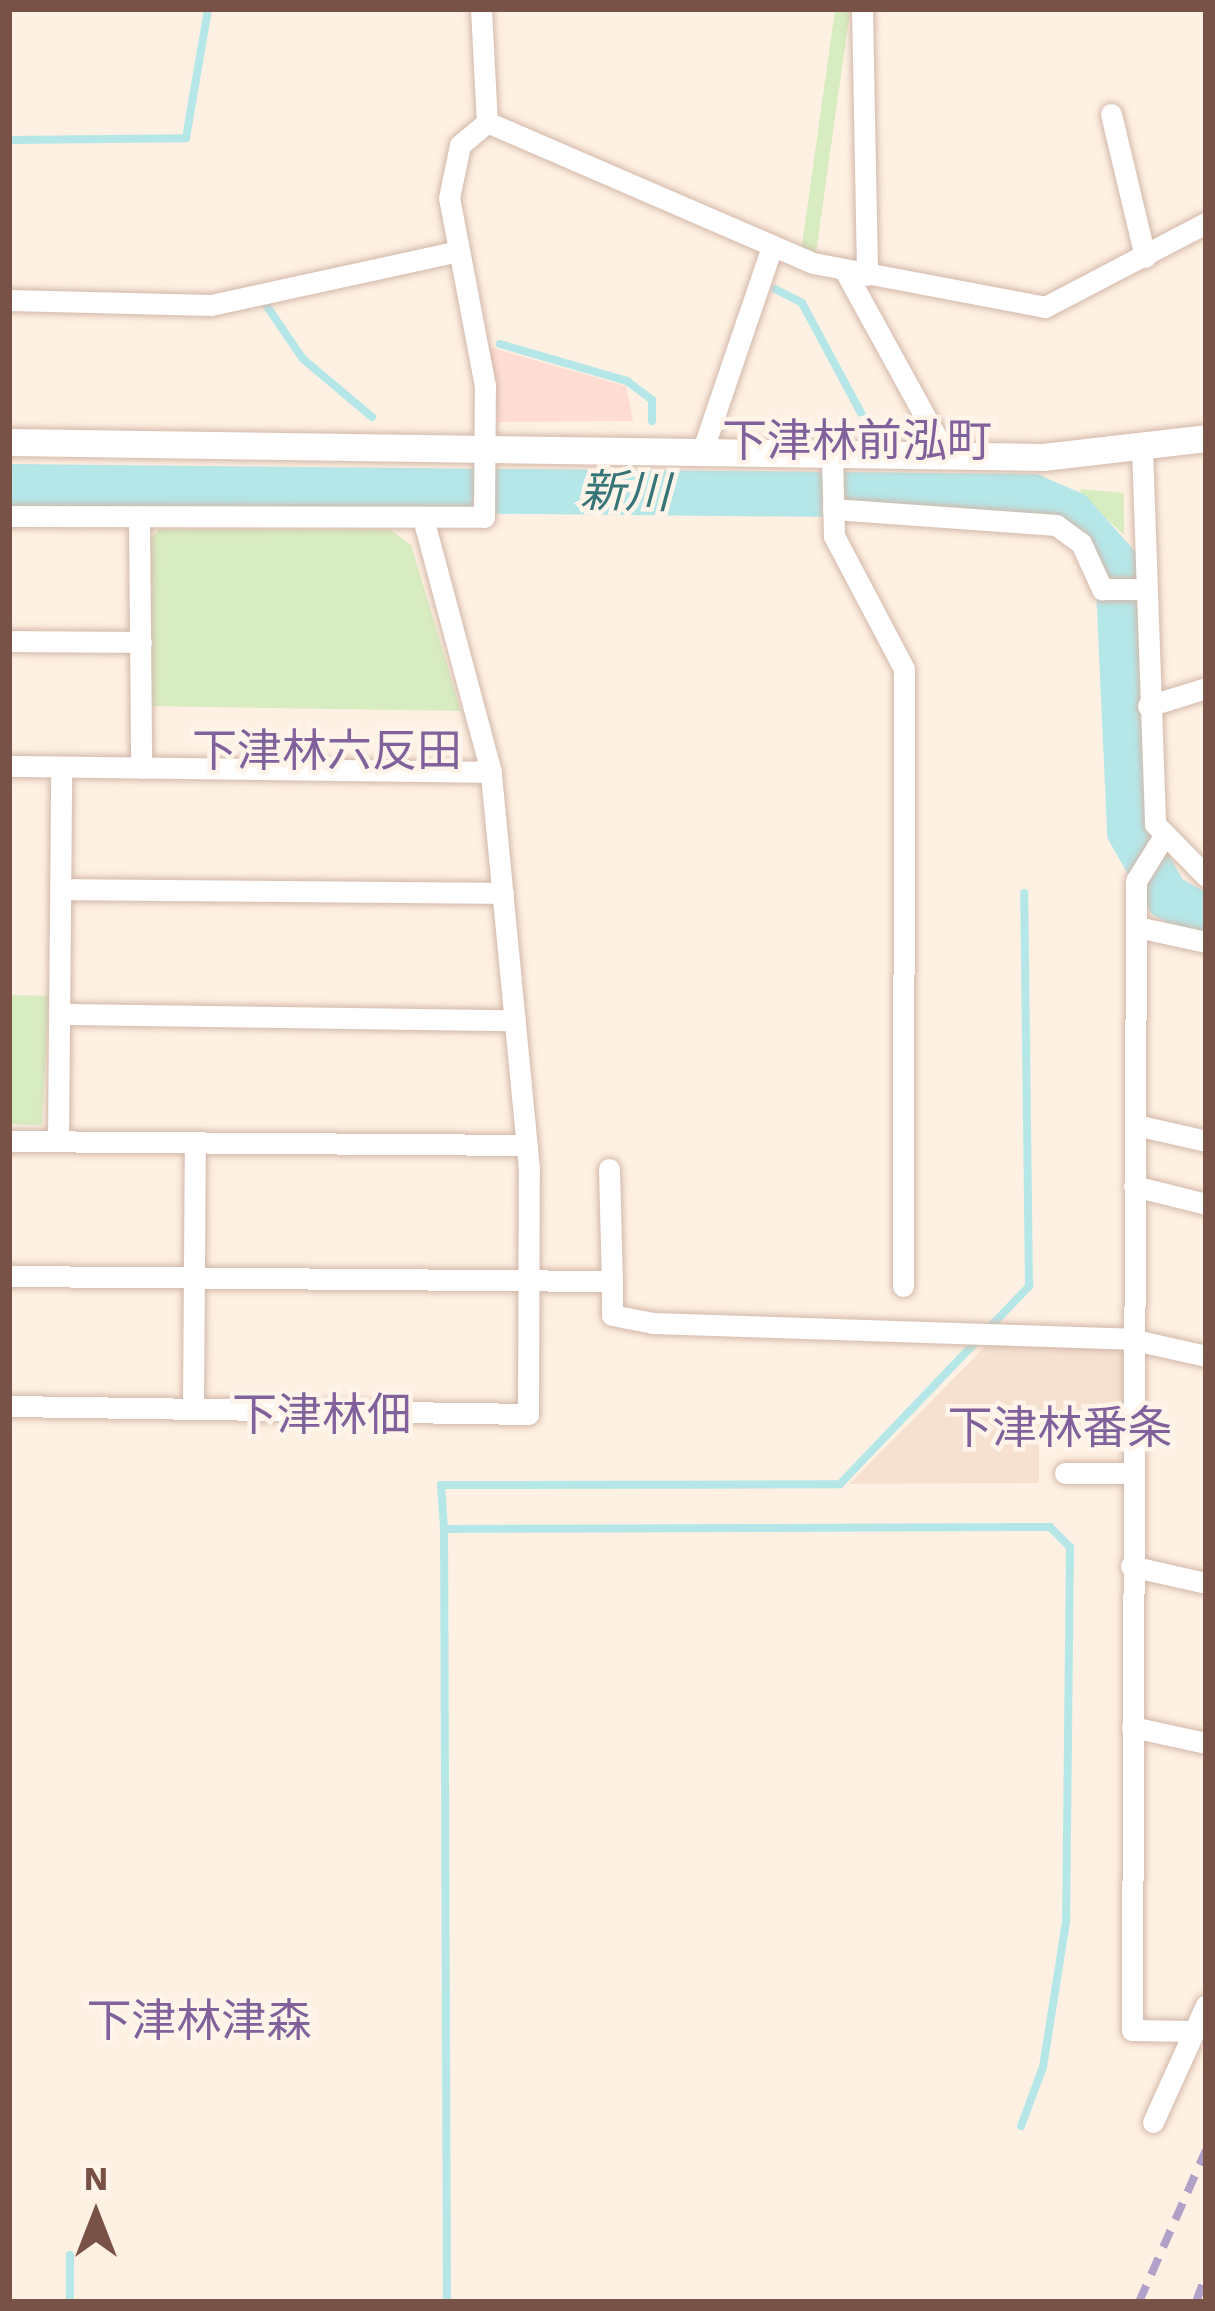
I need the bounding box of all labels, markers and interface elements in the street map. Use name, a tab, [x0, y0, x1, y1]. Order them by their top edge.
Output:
district label: 下津林前泓町	[722, 414, 992, 468]
water label: 新川	[580, 464, 670, 520]
district label: 下津林六反田	[192, 724, 462, 778]
district label: 下津林佃	[232, 1388, 412, 1442]
district label: 下津林番条	[948, 1401, 1172, 1455]
district label: 下津林津森	[87, 1994, 311, 2048]
north arrow	[36, 2155, 156, 2275]
text: N	[84, 2159, 108, 2198]

